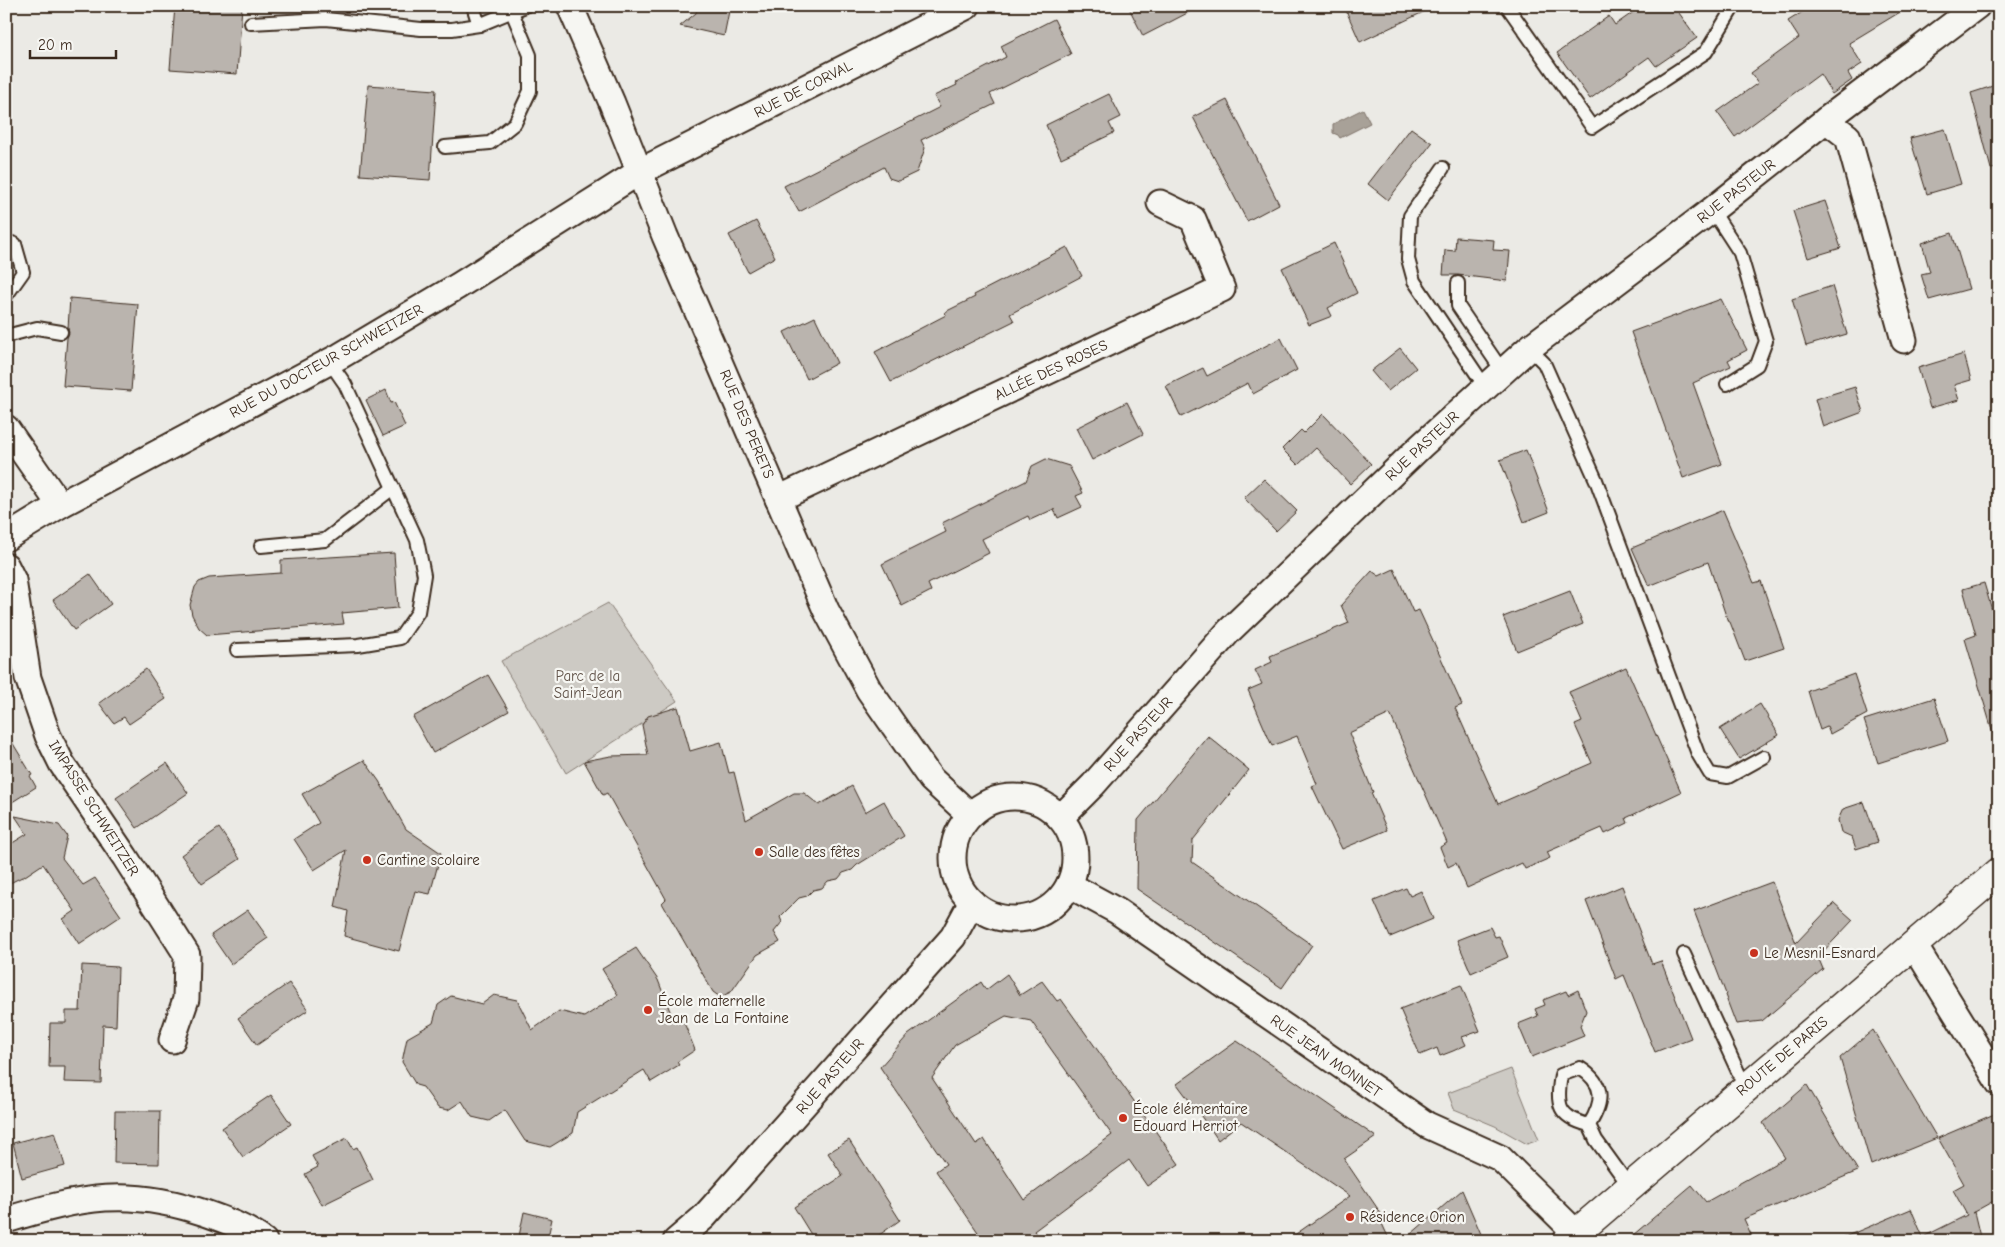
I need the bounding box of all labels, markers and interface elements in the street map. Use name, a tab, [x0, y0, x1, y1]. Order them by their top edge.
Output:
scale bar	[30, 28, 116, 60]
text: 20 m	[38, 36, 72, 54]
street label: RUE DE CORVAL	[751, 56, 856, 122]
street label: RUE PASTEUR	[1693, 155, 1779, 227]
street label: RUE DU DOCTEUR SCHWEITZER	[226, 300, 426, 422]
street label: ALLÉE DES ROSES	[991, 335, 1110, 404]
street label: RUE DES PERETS	[716, 367, 778, 481]
street label: RUE PASTEUR	[1381, 407, 1463, 485]
park label: Parc de la Saint-Jean	[554, 667, 622, 702]
street label: RUE PASTEUR	[1100, 693, 1176, 775]
street label: IMPASSE SCHWEITZER	[45, 737, 143, 879]
place label: Salle des fêtes	[769, 843, 860, 861]
marker: Salle des fêtes	[753, 846, 765, 858]
place label: Cantine scolaire	[377, 851, 480, 869]
marker: Cantine scolaire	[361, 854, 373, 866]
place label: Le Mesnil-Esnard	[1764, 944, 1876, 962]
marker: Le Mesnil-Esnard	[1748, 947, 1760, 959]
place label: École maternelle Jean de La Fontaine	[658, 991, 789, 1027]
marker: École maternelle Jean de La Fontaine	[642, 1004, 654, 1016]
street label: RUE JEAN MONNET	[1267, 1011, 1385, 1101]
street label: ROUTE DE PARIS	[1733, 1012, 1831, 1100]
street label: RUE PASTEUR	[792, 1034, 868, 1118]
place label: École élémentaire Edouard Herriot	[1133, 1099, 1248, 1135]
marker: École élémentaire Edouard Herriot	[1117, 1112, 1129, 1124]
place label: Résidence Orion	[1360, 1208, 1465, 1226]
marker: Résidence Orion	[1344, 1211, 1356, 1223]

